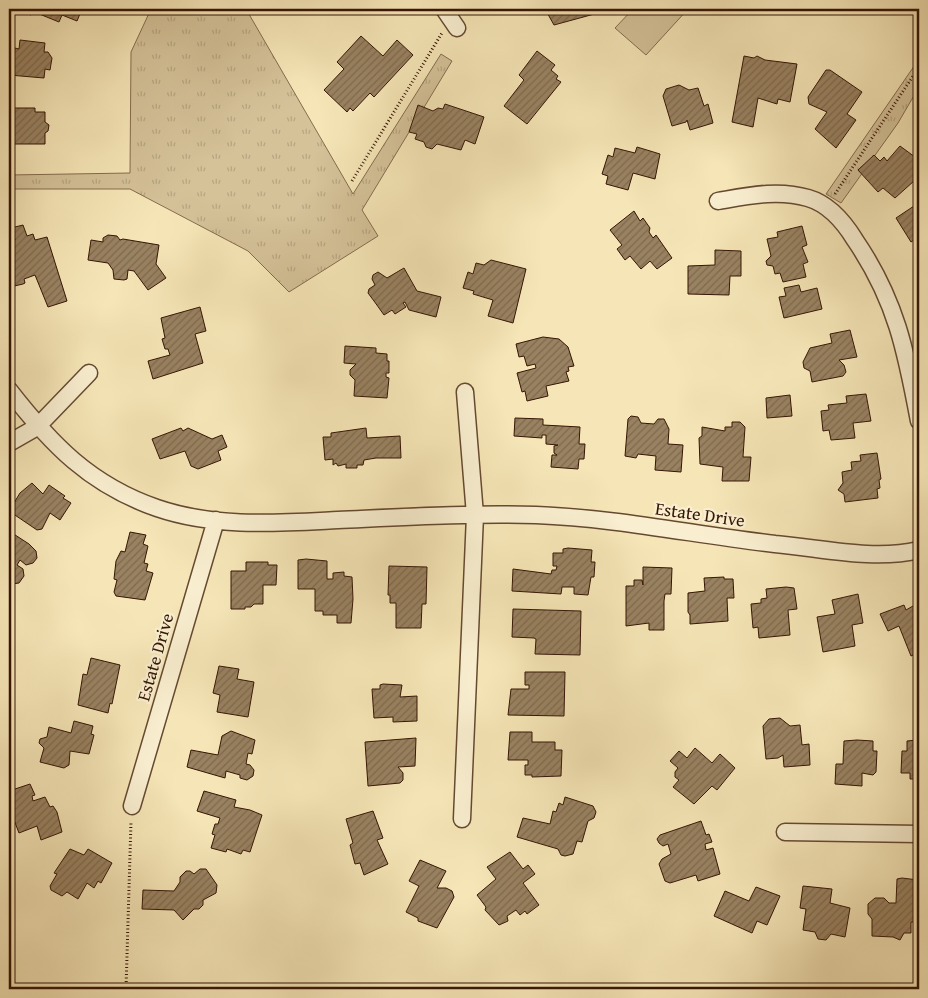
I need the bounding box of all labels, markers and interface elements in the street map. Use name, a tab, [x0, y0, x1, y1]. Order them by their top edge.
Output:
street label: Estate Drive	[653, 494, 747, 534]
street label: Estate Drive	[130, 610, 180, 704]

